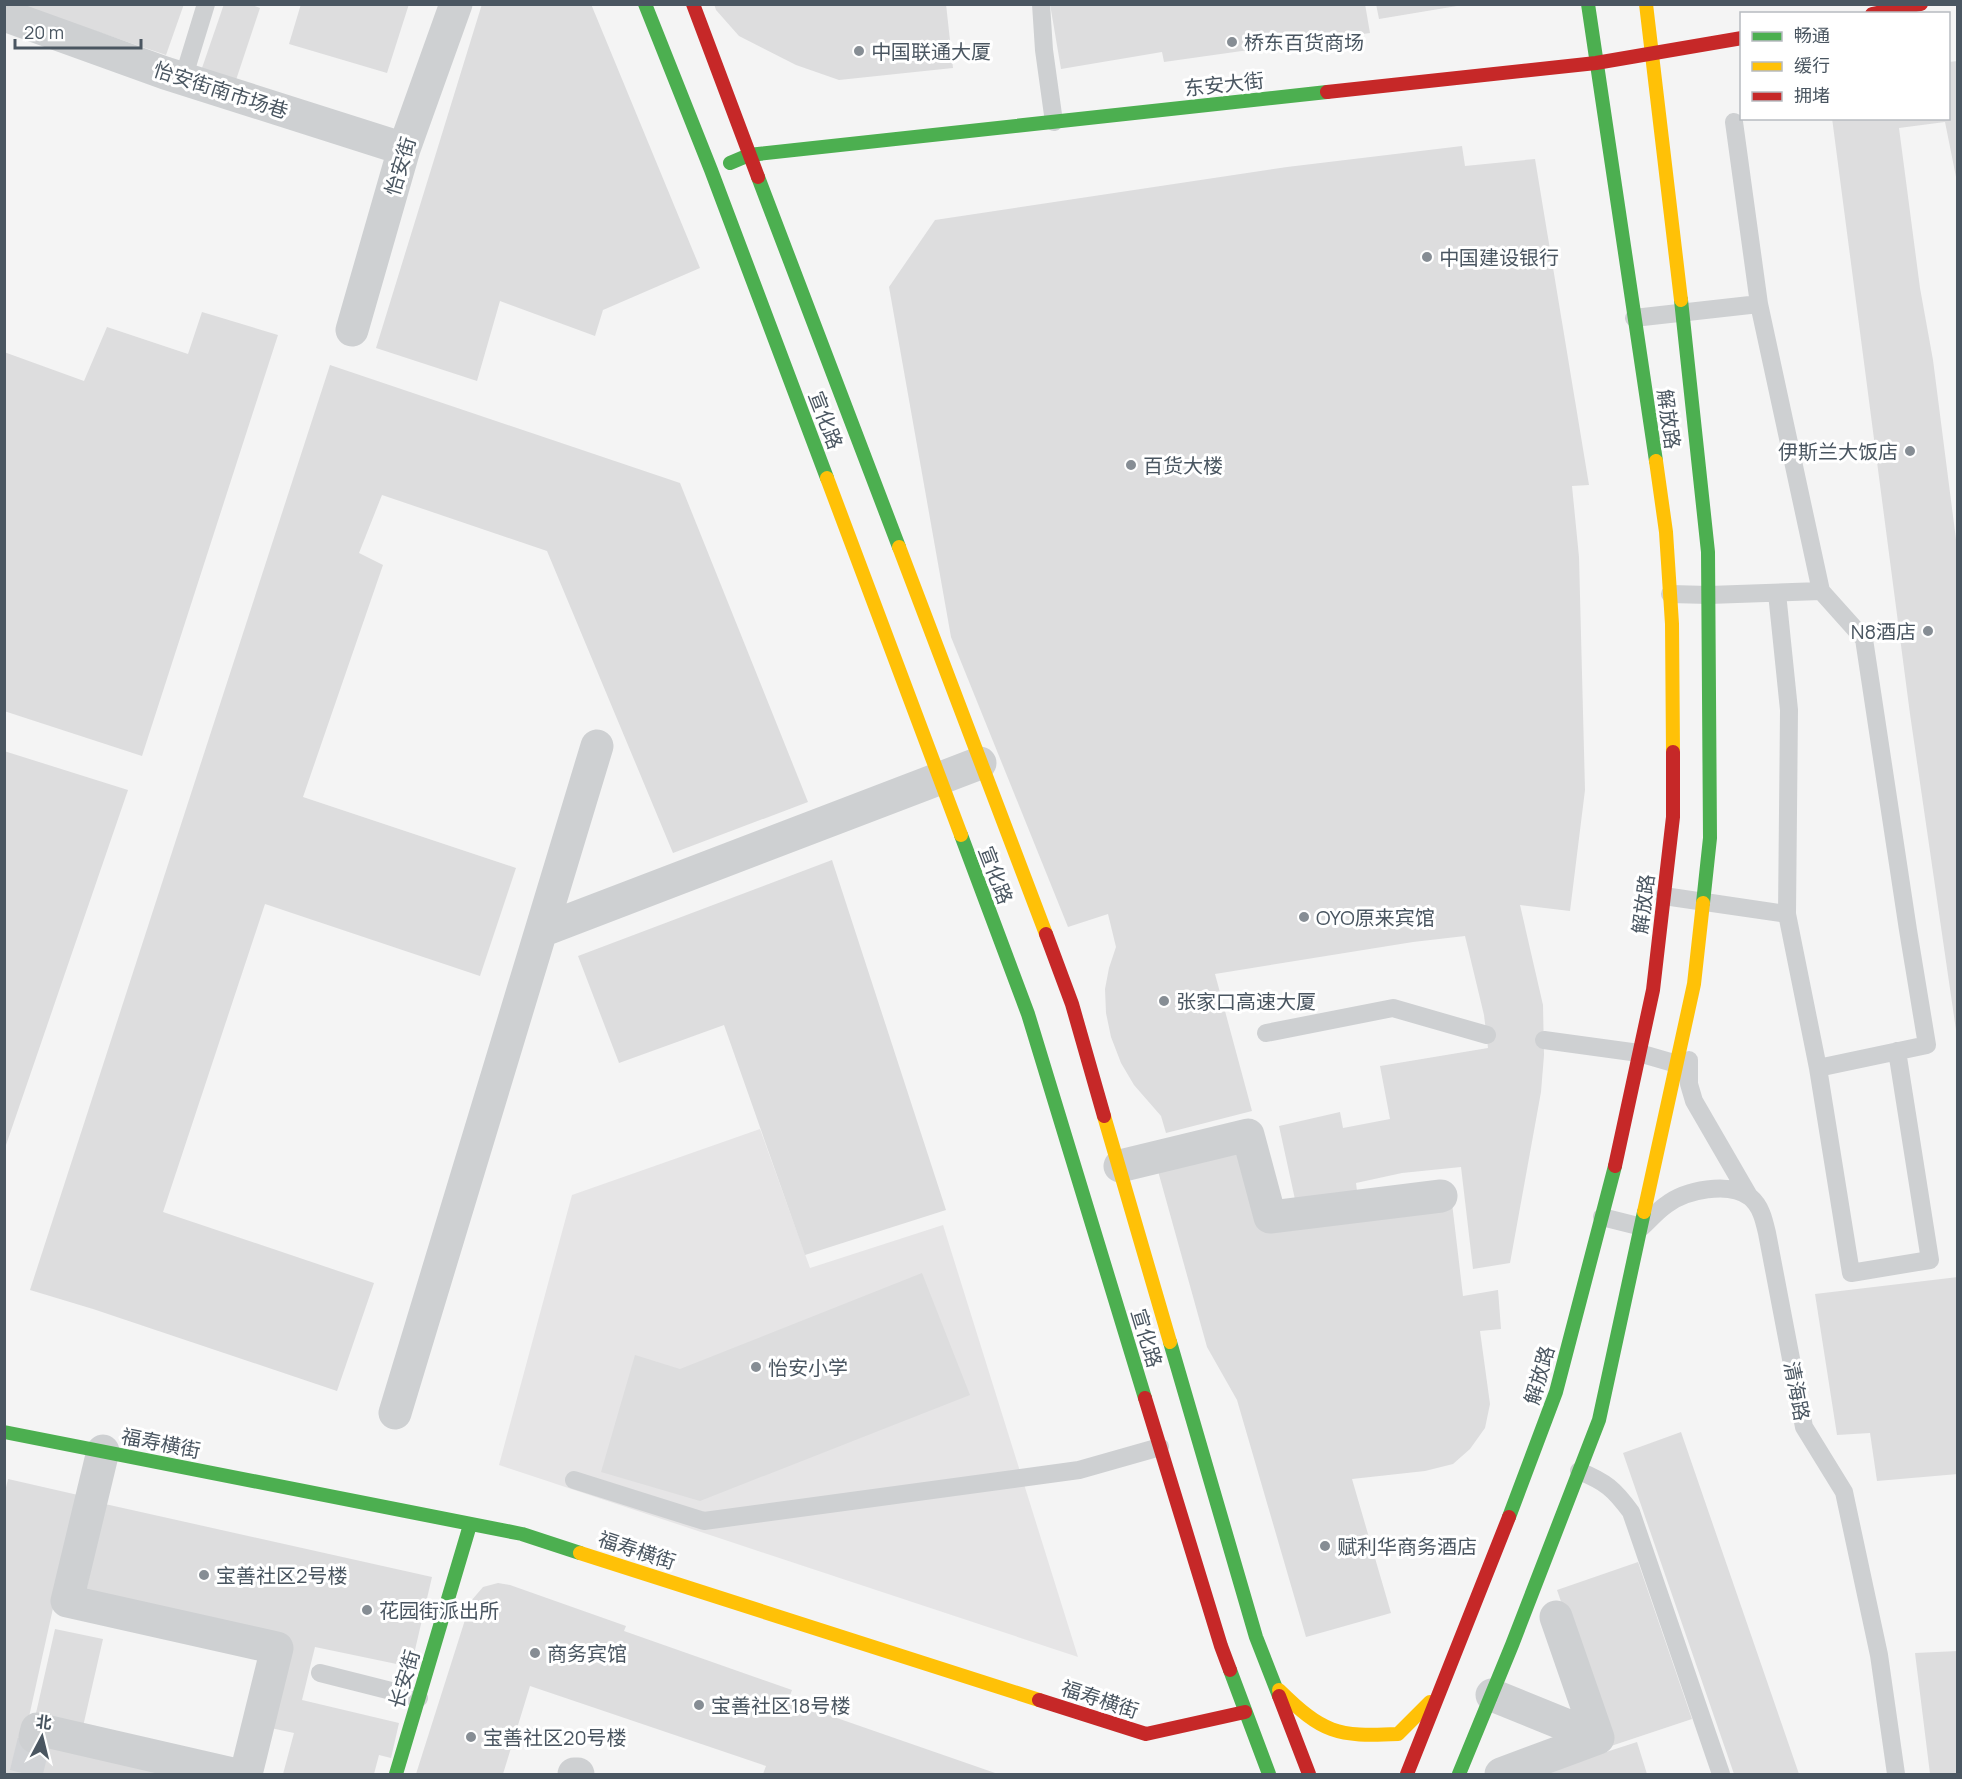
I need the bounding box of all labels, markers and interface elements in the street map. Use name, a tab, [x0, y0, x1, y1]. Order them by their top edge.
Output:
scale bar	[15, 12, 141, 50]
legend	[1740, 12, 1950, 120]
text: 20 m	[24, 20, 64, 44]
text: 畅通	[1794, 23, 1830, 47]
place label: 桥东百货商场	[1244, 29, 1364, 56]
marker: 桥东百货商场	[1225, 35, 1239, 49]
place label: 中国联通大厦	[871, 38, 991, 65]
marker: 中国联通大厦	[852, 44, 866, 58]
text: 缓行	[1794, 53, 1830, 77]
street label: 怡安街南市场巷	[150, 56, 292, 124]
street label: 东安大街	[1183, 66, 1265, 102]
text: 拥堵	[1794, 83, 1830, 107]
street label: 怡安街	[378, 133, 422, 199]
place label: 中国建设银行	[1439, 244, 1559, 271]
marker: 中国建设银行	[1420, 250, 1434, 264]
street label: 宣化路	[803, 387, 849, 453]
street label: 解放路	[1651, 387, 1687, 451]
place label: 伊斯兰大饭店	[1778, 438, 1898, 465]
marker: 伊斯兰大饭店	[1903, 444, 1917, 458]
place label: 百货大楼	[1143, 452, 1223, 479]
marker: 百货大楼	[1124, 458, 1138, 472]
place label: N8酒店	[1851, 618, 1916, 645]
marker: N8酒店	[1921, 624, 1935, 638]
street label: 宣化路	[973, 842, 1019, 908]
street label: 解放路	[1626, 873, 1660, 935]
place label: OYO原来宾馆	[1316, 904, 1435, 931]
marker: OYO原来宾馆	[1297, 910, 1311, 924]
place label: 张家口高速大厦	[1176, 988, 1316, 1015]
marker: 张家口高速大厦	[1157, 994, 1171, 1008]
street label: 宣化路	[1125, 1305, 1169, 1371]
street label: 解放路	[1518, 1342, 1560, 1408]
place label: 怡安小学	[768, 1354, 848, 1381]
street label: 清海路	[1778, 1359, 1816, 1423]
marker: 怡安小学	[749, 1360, 763, 1374]
street label: 福寿横街	[119, 1422, 203, 1464]
street label: 福寿横街	[595, 1525, 679, 1575]
place label: 赋利华商务酒店	[1337, 1533, 1477, 1560]
marker: 赋利华商务酒店	[1318, 1539, 1332, 1553]
place label: 宝善社区2号楼	[216, 1562, 347, 1589]
marker: 宝善社区2号楼	[197, 1568, 211, 1582]
place label: 花园街派出所	[379, 1597, 499, 1624]
marker: 花园街派出所	[360, 1603, 374, 1617]
place label: 商务宾馆	[547, 1640, 627, 1667]
street label: 长安街	[382, 1646, 426, 1712]
marker: 商务宾馆	[528, 1646, 542, 1660]
street label: 福寿横街	[1058, 1674, 1142, 1724]
place label: 宝善社区18号楼	[711, 1692, 850, 1719]
marker: 宝善社区18号楼	[692, 1698, 706, 1712]
north arrow	[12, 1707, 72, 1767]
text: 北	[35, 1710, 53, 1734]
place label: 宝善社区20号楼	[483, 1724, 627, 1751]
marker: 宝善社区20号楼	[464, 1730, 478, 1744]

